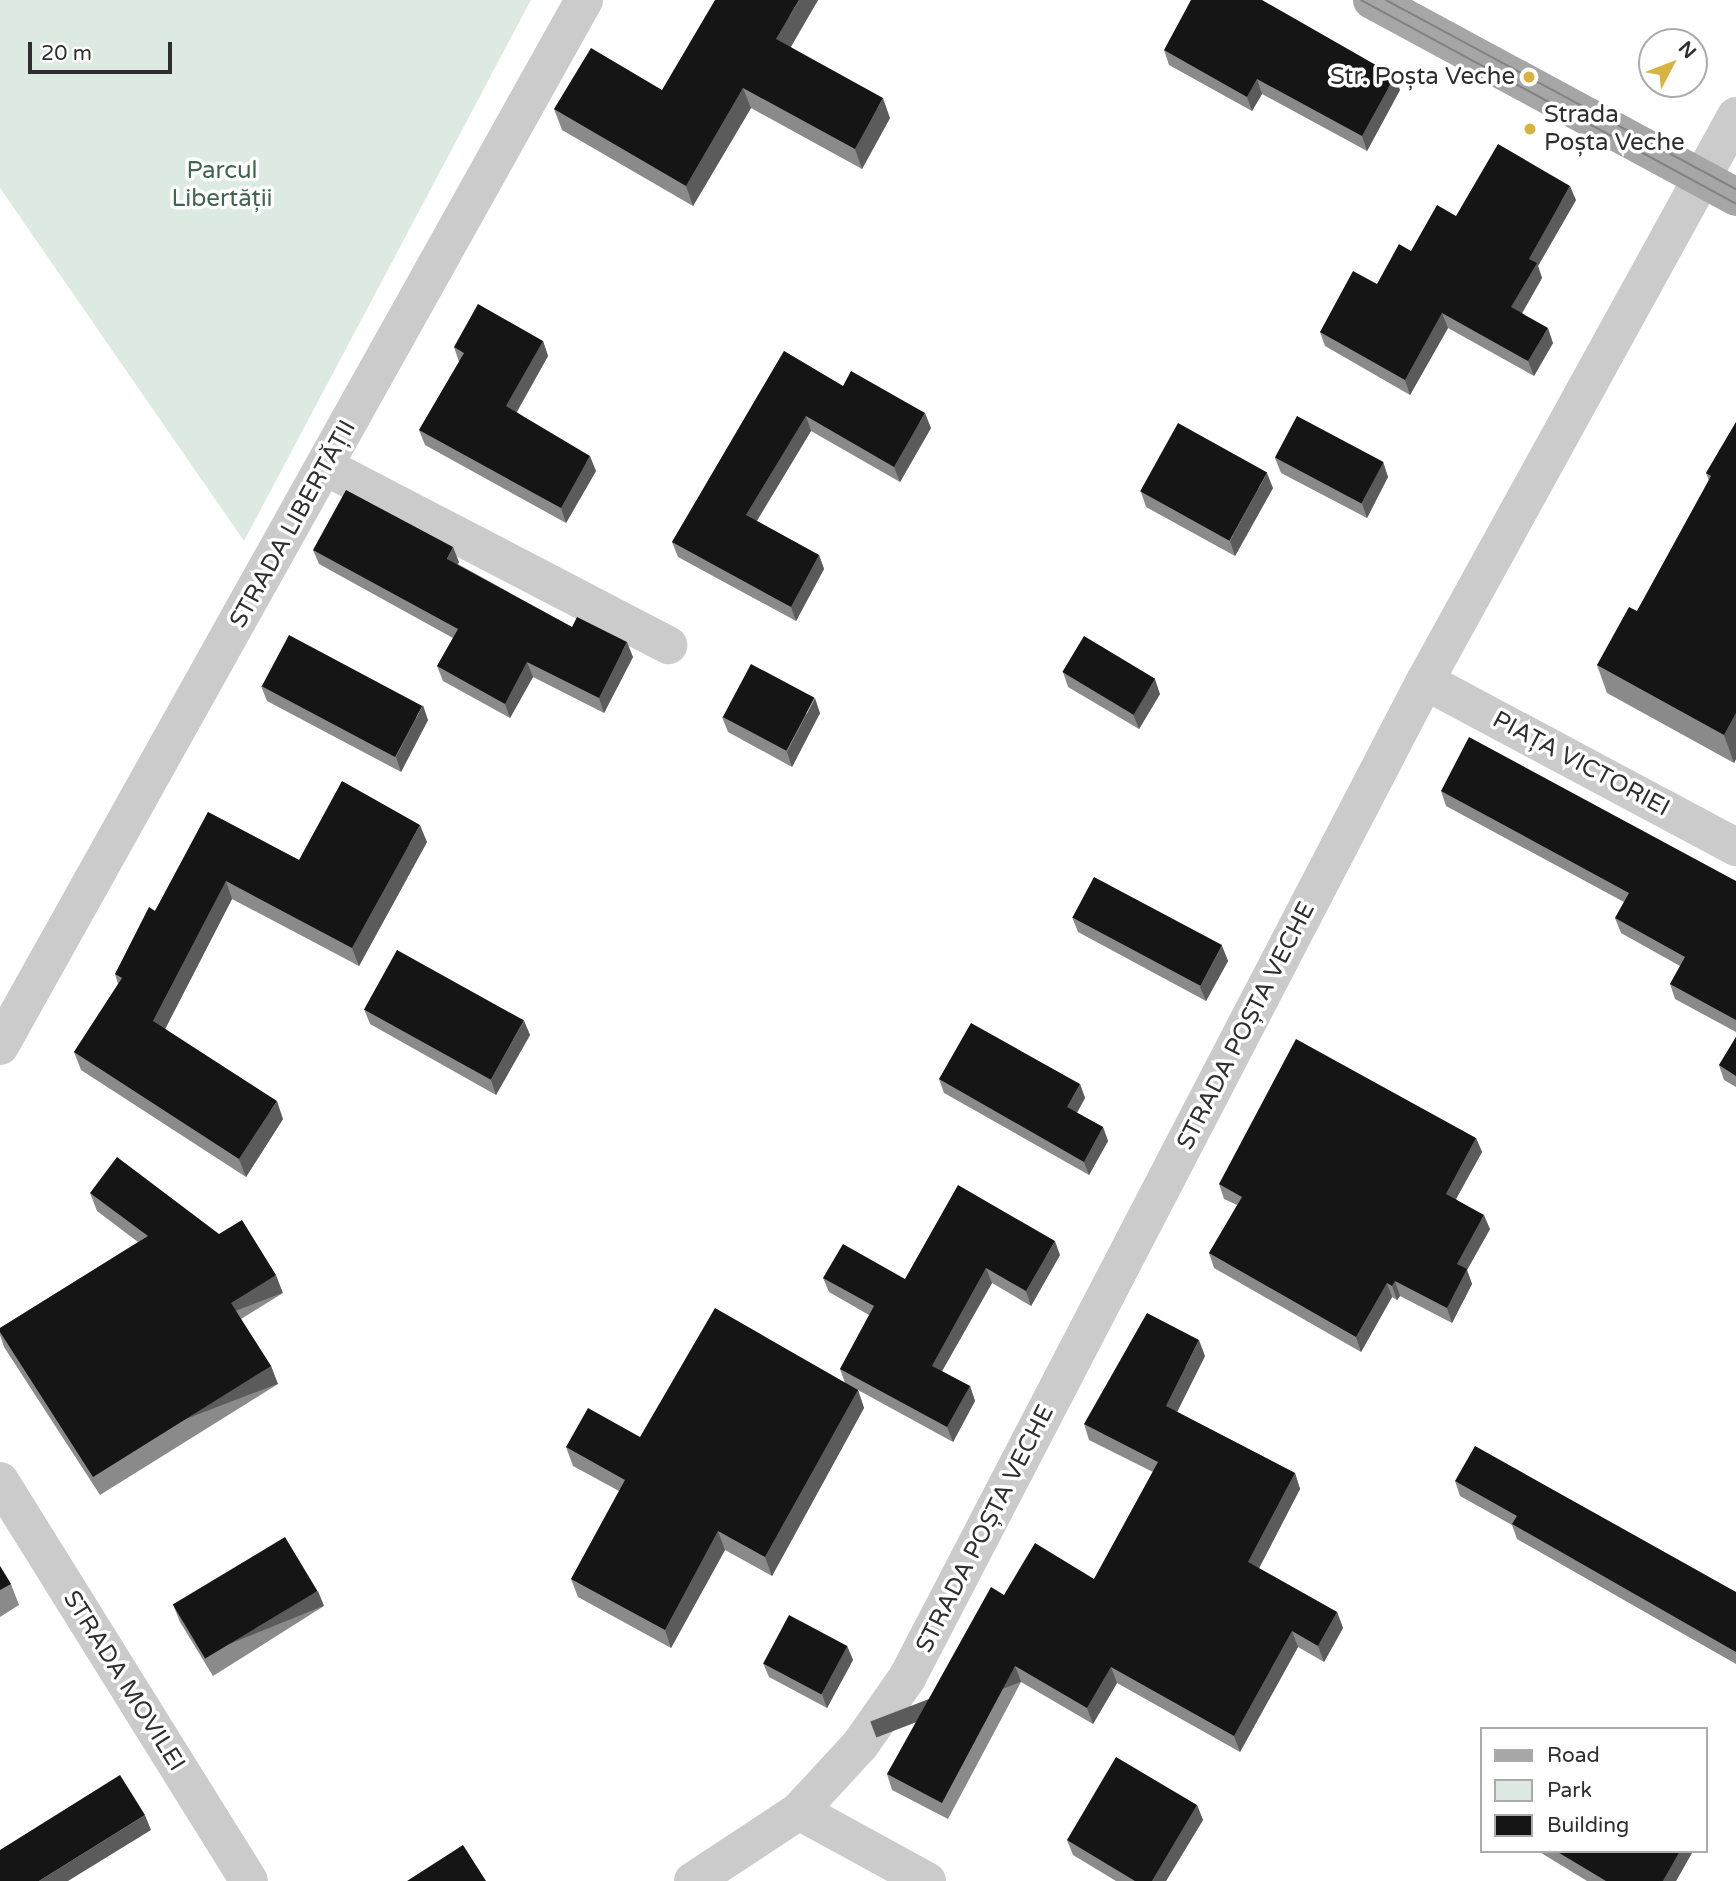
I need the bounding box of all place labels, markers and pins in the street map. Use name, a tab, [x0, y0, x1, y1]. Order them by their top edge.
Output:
place label: Str. Poșta Veche	[1330, 63, 1515, 91]
marker: Str. Poșta Veche	[1521, 69, 1537, 85]
place label: Strada Poșta Veche	[1544, 101, 1685, 157]
marker: Strada Poșta Veche	[1522, 121, 1538, 137]

